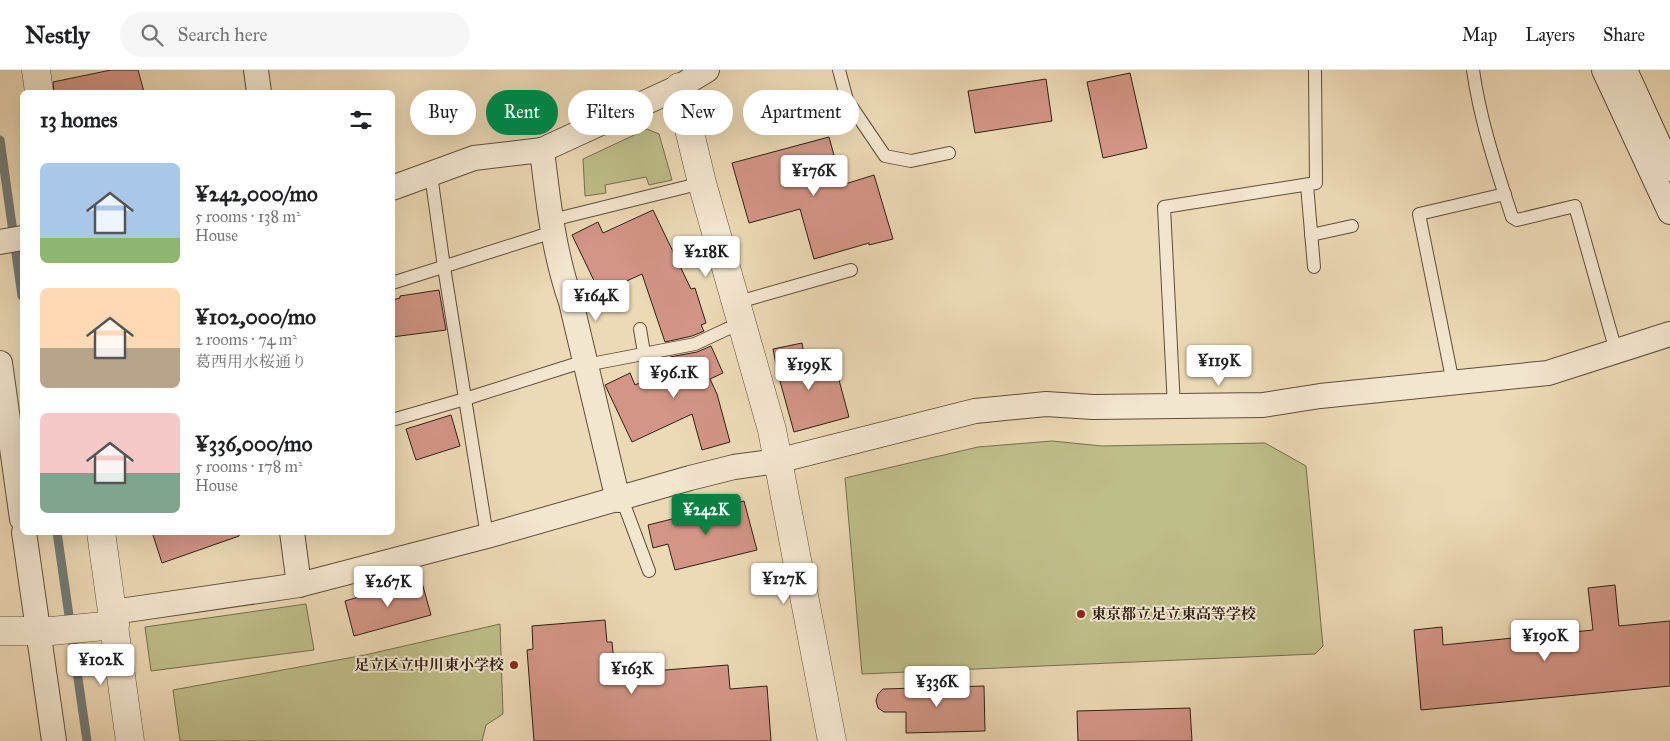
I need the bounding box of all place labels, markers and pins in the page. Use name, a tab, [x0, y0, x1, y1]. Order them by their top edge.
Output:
pin: ¥176K	[779, 154, 849, 197]
pin: ¥218K	[671, 236, 741, 278]
pin: ¥164K	[561, 280, 631, 322]
pin: ¥119K	[1184, 344, 1254, 387]
pin: ¥199K	[774, 348, 844, 391]
pin: ¥96.1K	[633, 356, 715, 399]
pin: ¥242K	[671, 494, 741, 536]
pin: ¥127K	[749, 562, 819, 605]
pin: ¥267K	[353, 566, 423, 608]
place label: 東京都立足立東高等学校	[1091, 605, 1256, 623]
marker: 東京都立足立東高等学校	[1075, 608, 1087, 620]
pin: ¥190K	[1510, 620, 1580, 662]
pin: ¥102K	[66, 644, 136, 686]
pin: ¥163K	[597, 652, 667, 695]
place label: 足立区立中川東小学校	[354, 656, 504, 674]
marker: 足立区立中川東小学校	[508, 659, 520, 671]
pin: ¥336K	[902, 666, 972, 708]

